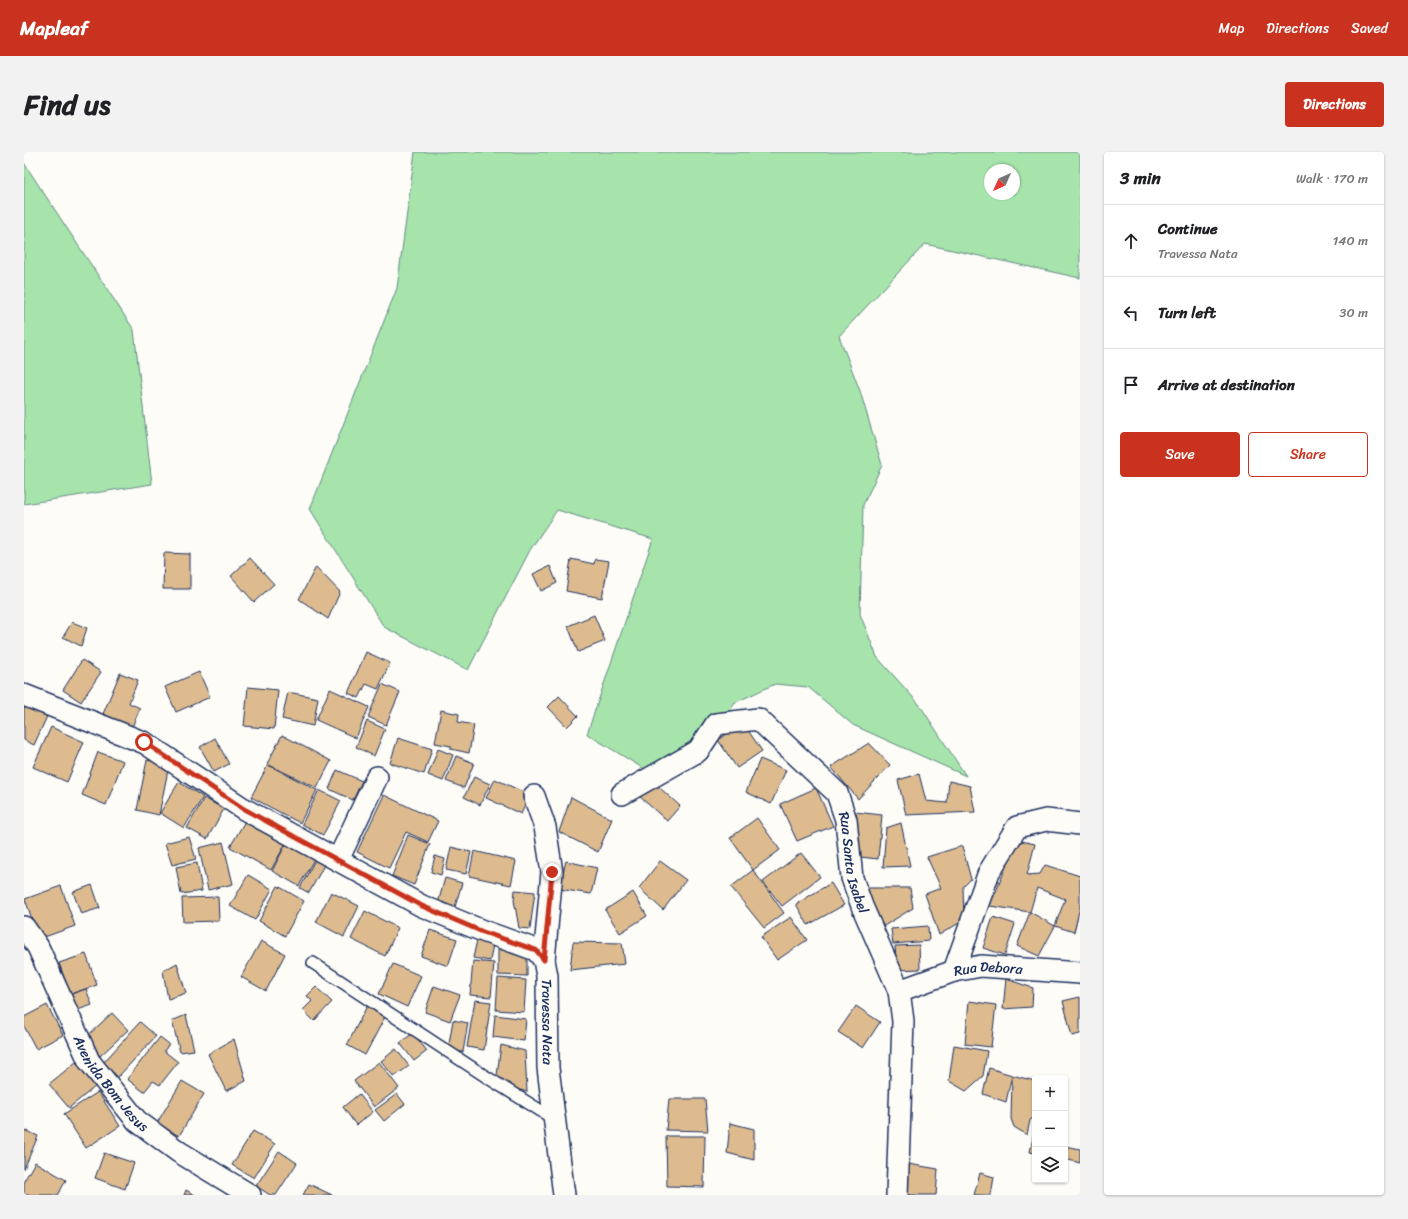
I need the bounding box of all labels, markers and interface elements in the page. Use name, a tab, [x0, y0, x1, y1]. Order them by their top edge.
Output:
text: Mapleaf	[20, 12, 88, 45]
text: Map	[1218, 16, 1244, 41]
text: Directions	[1266, 16, 1329, 41]
text: Saved	[1351, 16, 1388, 41]
text: Find us	[24, 80, 111, 129]
button: Directions	[1285, 82, 1384, 127]
text: 3 min	[1120, 163, 1161, 193]
north arrow	[984, 164, 1020, 200]
text: Walk · 170 m	[1296, 167, 1368, 190]
text: Continue	[1158, 216, 1218, 242]
text: 140 m	[1333, 229, 1368, 252]
icon: ahead	[1120, 230, 1142, 252]
text: Travessa Nata	[1158, 242, 1238, 265]
text: Turn left	[1158, 300, 1216, 326]
text: 30 m	[1339, 301, 1368, 324]
icon: left	[1120, 302, 1142, 324]
text: Arrive at destination	[1158, 372, 1295, 398]
icon: arrive	[1120, 374, 1142, 396]
button: Save	[1120, 432, 1240, 477]
button: Share	[1248, 432, 1368, 477]
route start	[135, 733, 153, 751]
street label: Rua Santa Isabel	[831, 808, 877, 918]
route end	[543, 863, 561, 881]
street label: Rua Debora	[952, 953, 1024, 983]
street label: Travessa Nata	[535, 979, 560, 1066]
street label: Avenida Bom Jesus	[66, 1030, 154, 1138]
map controls	[1032, 1075, 1068, 1183]
button: +	[1032, 1075, 1068, 1111]
button: −	[1032, 1111, 1068, 1147]
button: layers	[1032, 1147, 1068, 1183]

